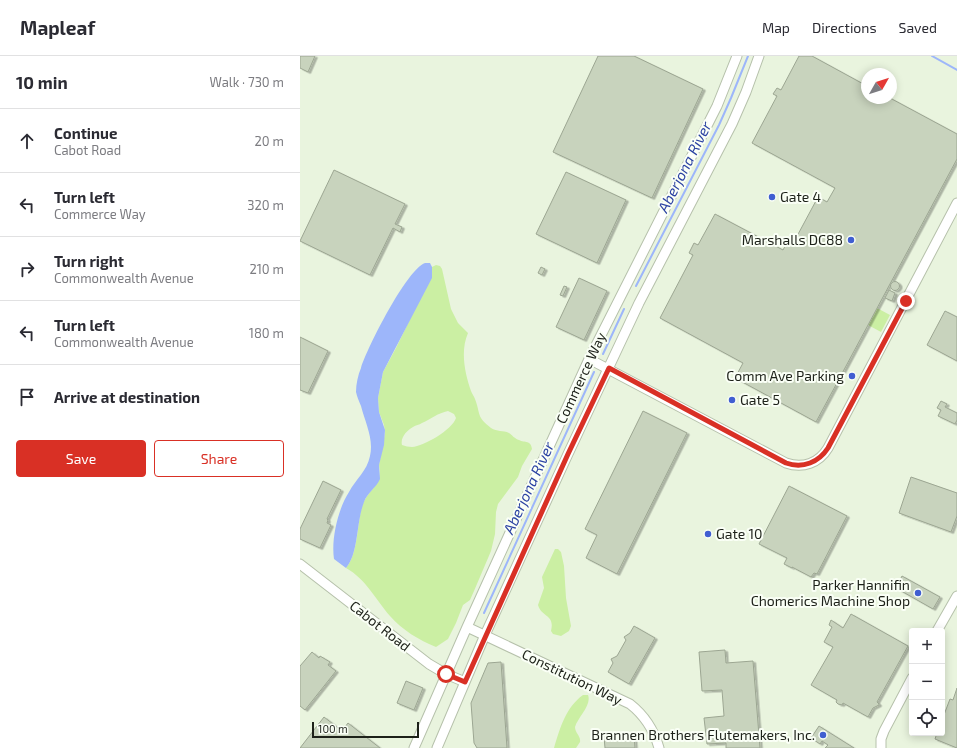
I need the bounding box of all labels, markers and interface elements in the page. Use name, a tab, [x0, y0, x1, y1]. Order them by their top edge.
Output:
text: Mapleaf	[20, 16, 95, 39]
text: Map	[762, 19, 790, 36]
text: Directions	[812, 19, 877, 36]
text: Saved	[899, 19, 937, 36]
north arrow	[861, 68, 897, 104]
text: 10 min	[16, 72, 68, 92]
text: Walk · 730 m	[209, 74, 284, 90]
water label: Aberjona River	[653, 117, 716, 216]
text: Continue	[54, 124, 117, 142]
icon: ahead	[16, 130, 38, 152]
text: 20 m	[255, 133, 284, 149]
text: Cabot Road	[54, 142, 121, 158]
text: Turn left	[54, 188, 115, 206]
place label: Gate 4	[780, 188, 821, 205]
marker: Gate 4	[767, 192, 777, 202]
icon: left	[16, 194, 38, 216]
text: 320 m	[247, 197, 284, 213]
text: Commerce Way	[54, 206, 146, 222]
place label: Marshalls DC88	[742, 231, 843, 248]
marker: Marshalls DC88	[846, 235, 856, 245]
text: Turn right	[54, 252, 124, 270]
icon: right	[16, 258, 38, 280]
text: 210 m	[249, 261, 284, 277]
text: Commonwealth Avenue	[54, 270, 194, 286]
route end	[897, 292, 915, 310]
text: Turn left	[54, 316, 115, 334]
icon: left	[16, 322, 38, 344]
text: 180 m	[249, 325, 284, 341]
street label: Commerce Way	[552, 329, 609, 426]
text: Commonwealth Avenue	[54, 334, 194, 350]
place label: Comm Ave Parking	[726, 367, 844, 384]
marker: Comm Ave Parking	[847, 371, 857, 381]
icon: arrive	[16, 386, 38, 408]
text: Arrive at destination	[54, 388, 200, 406]
place label: Gate 5	[740, 391, 780, 408]
marker: Gate 5	[727, 395, 737, 405]
water label: Aberjona River	[498, 438, 559, 538]
button: Save	[16, 440, 146, 477]
button: Share	[154, 440, 284, 477]
place label: Gate 10	[716, 525, 762, 542]
marker: Gate 10	[703, 529, 713, 539]
place label: Parker Hannifin Chomerics Machine Shop	[751, 576, 910, 609]
marker: Parker Hannifin Chomerics Machine Shop	[913, 588, 923, 598]
street label: Cabot Road	[347, 597, 414, 655]
map controls	[909, 628, 945, 736]
button: +	[909, 628, 945, 664]
street label: Constitution Way	[519, 645, 626, 708]
button: −	[909, 664, 945, 700]
route start	[437, 665, 455, 683]
button: locate	[909, 700, 945, 736]
scale bar	[312, 720, 419, 739]
text: 100 m	[318, 722, 348, 735]
place label: Brannen Brothers Flutemakers, Inc.	[591, 726, 815, 743]
marker: Brannen Brothers Flutemakers, Inc.	[818, 730, 828, 740]

